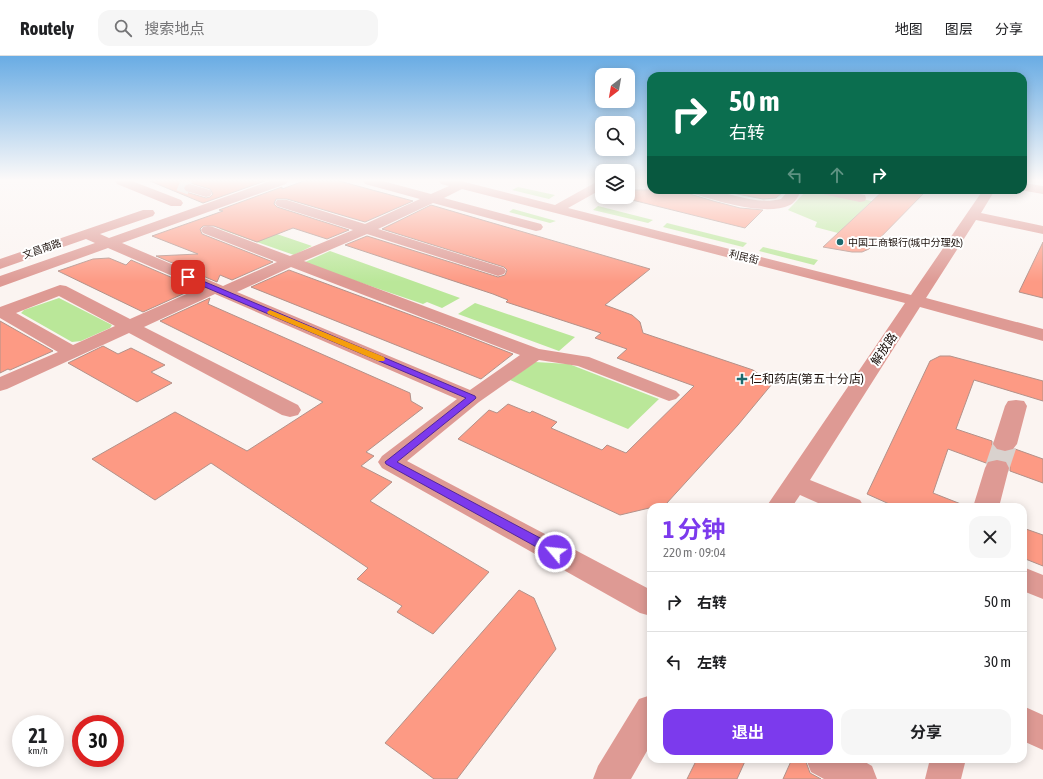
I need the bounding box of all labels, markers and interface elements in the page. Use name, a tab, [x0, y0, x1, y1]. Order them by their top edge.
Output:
search box	[98, 10, 378, 46]
text: Routely	[20, 17, 74, 39]
icon: search	[112, 17, 134, 39]
text: 搜索地点	[144, 20, 204, 37]
text: 地图	[895, 21, 923, 37]
text: 图层	[945, 21, 973, 37]
text: 分享	[995, 21, 1023, 37]
north arrow	[595, 68, 635, 108]
map controls	[595, 68, 635, 204]
text: 50 m	[729, 85, 779, 117]
icon: right	[663, 88, 715, 140]
button: search	[595, 116, 635, 156]
text: 右转	[729, 122, 765, 143]
button: layers	[595, 164, 635, 204]
icon: left	[784, 164, 806, 186]
icon: ahead	[826, 164, 848, 186]
icon: right	[868, 164, 890, 186]
street label: 文昌南路	[21, 237, 63, 261]
marker: 中国工商银行(城中分理处)	[835, 237, 845, 247]
place label: 中国工商银行(城中分理处)	[848, 237, 963, 248]
street label: 利民街	[728, 248, 760, 266]
pin	[171, 260, 205, 294]
icon: arrive	[177, 266, 199, 288]
street label: 解放路	[868, 330, 900, 368]
place label: 仁和药店(第五十分店)	[750, 372, 864, 386]
marker: 仁和药店(第五十分店)	[737, 374, 747, 384]
text: 1 分钟	[663, 516, 726, 543]
button: close	[969, 516, 1011, 558]
position arrow	[534, 531, 576, 573]
text: 220 m · 09:04	[663, 545, 726, 560]
icon: right	[663, 591, 685, 613]
text: 50 m	[984, 593, 1011, 610]
text: 右转	[697, 594, 727, 611]
icon: left	[663, 651, 685, 673]
text: 30 m	[984, 653, 1011, 670]
text: 左转	[697, 654, 727, 671]
button: 退出	[663, 709, 833, 755]
button: 分享	[841, 709, 1011, 755]
speed limit sign: 30	[72, 715, 124, 767]
text: 21	[29, 724, 47, 747]
text: km/h	[28, 745, 48, 756]

